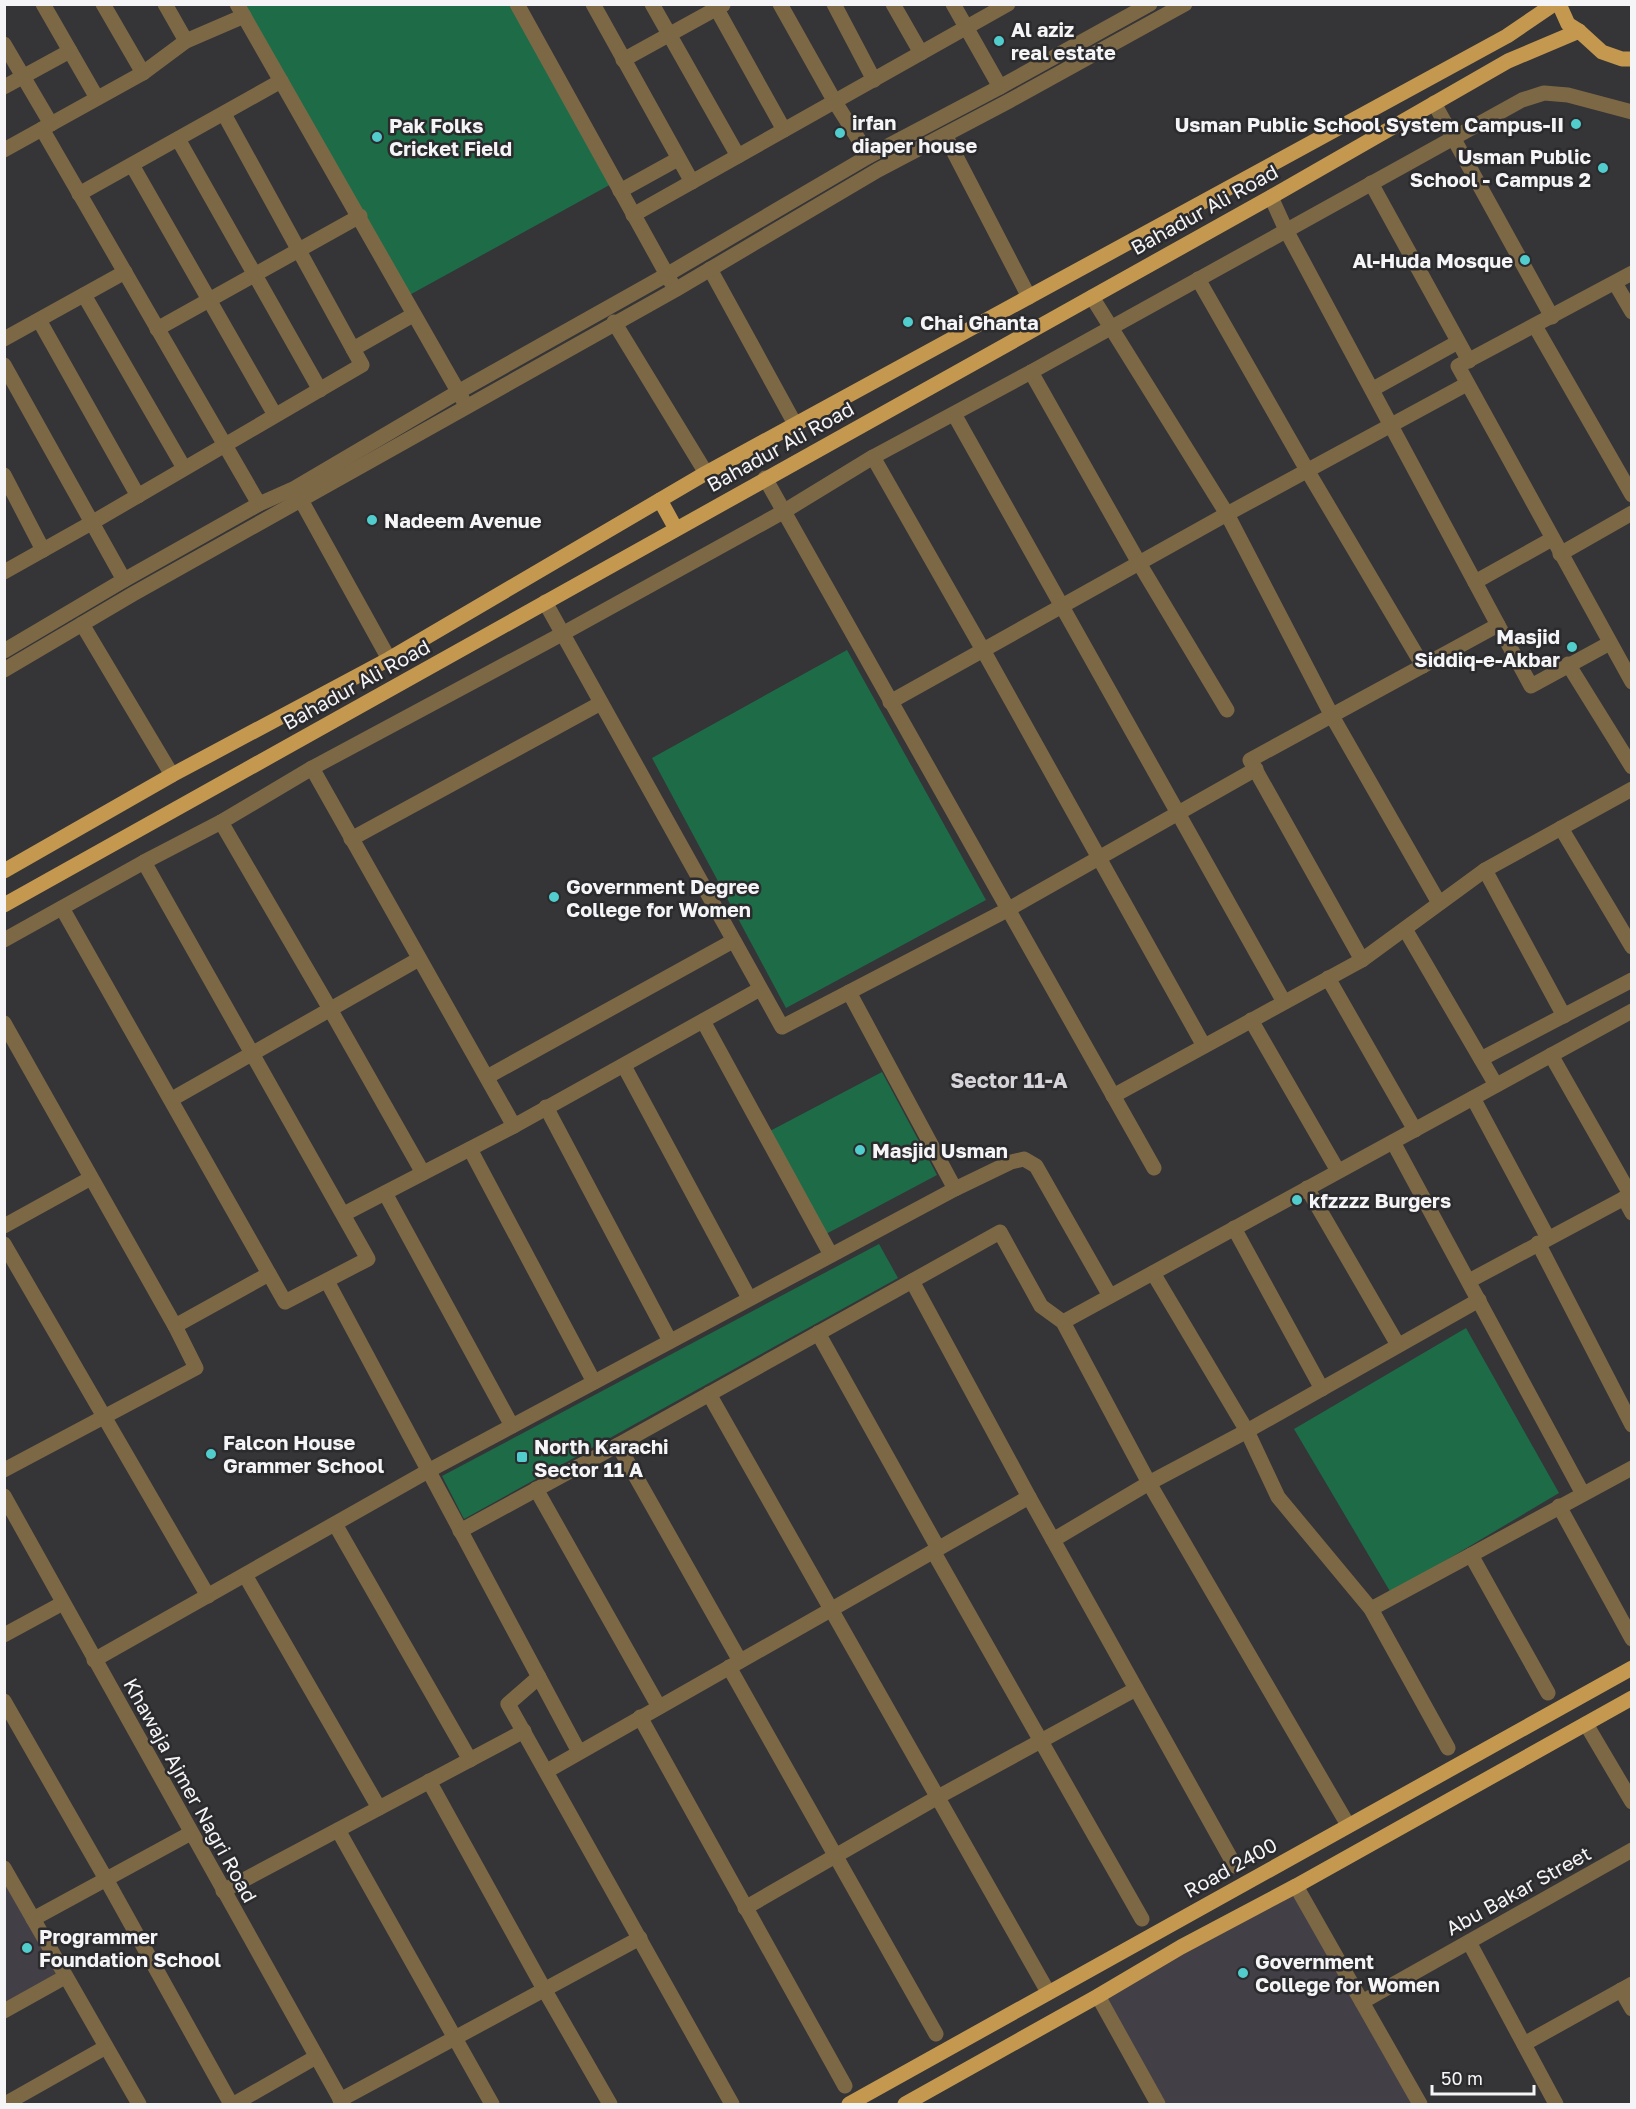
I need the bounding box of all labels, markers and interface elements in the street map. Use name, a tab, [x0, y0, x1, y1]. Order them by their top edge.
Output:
place label: Al aziz real estate	[1011, 17, 1116, 64]
marker: Al aziz real estate	[992, 34, 1006, 48]
place label: irfan diaper house	[852, 110, 977, 157]
place label: Usman Public School System Campus-II	[1175, 112, 1564, 136]
place label: Pak Folks Cricket Field	[389, 113, 512, 160]
marker: Usman Public School System Campus-II	[1569, 117, 1583, 131]
marker: irfan diaper house	[833, 126, 847, 140]
marker: Pak Folks Cricket Field	[370, 130, 384, 144]
place label: Usman Public School - Campus 2	[1410, 144, 1591, 191]
street label: Bahadur Ali Road	[1126, 159, 1282, 259]
marker: Usman Public School - Campus 2	[1596, 161, 1610, 175]
place label: Al-Huda Mosque	[1352, 248, 1513, 272]
marker: Al-Huda Mosque	[1518, 253, 1532, 267]
place label: Chai Ghanta	[920, 310, 1038, 334]
marker: Chai Ghanta	[901, 315, 915, 329]
street label: Bahadur Ali Road	[702, 396, 858, 496]
place label: Nadeem Avenue	[384, 508, 542, 532]
marker: Nadeem Avenue	[365, 513, 379, 527]
place label: Masjid Siddiq-e-Akbar	[1414, 624, 1560, 671]
street label: Bahadur Ali Road	[278, 634, 434, 734]
marker: Masjid Siddiq-e-Akbar	[1565, 640, 1579, 654]
place label: Government Degree College for Women	[566, 874, 760, 921]
marker: Government Degree College for Women	[547, 890, 561, 904]
district label: Sector 11-A	[950, 1067, 1068, 1093]
place label: Masjid Usman	[872, 1138, 1008, 1162]
marker: Masjid Usman	[853, 1143, 867, 1157]
place label: kfzzzz Burgers	[1309, 1188, 1451, 1212]
marker: kfzzzz Burgers	[1290, 1193, 1304, 1207]
place label: Falcon House Grammer School	[223, 1430, 384, 1477]
place label: North Karachi Sector 11 A	[534, 1434, 669, 1481]
marker: Falcon House Grammer School	[204, 1447, 218, 1461]
marker: North Karachi Sector 11 A	[515, 1450, 529, 1464]
street label: Khawaja Ajmer Nagri Road	[119, 1674, 263, 1906]
street label: Road 2400	[1179, 1832, 1281, 1902]
street label: Abu Bakar Street	[1441, 1840, 1595, 1940]
place label: Programmer Foundation School	[39, 1924, 221, 1971]
marker: Programmer Foundation School	[20, 1941, 34, 1955]
place label: Government College for Women	[1255, 1949, 1440, 1996]
marker: Government College for Women	[1236, 1966, 1250, 1980]
scale bar	[1432, 2058, 1534, 2096]
text: 50 m	[1441, 2067, 1483, 2089]

